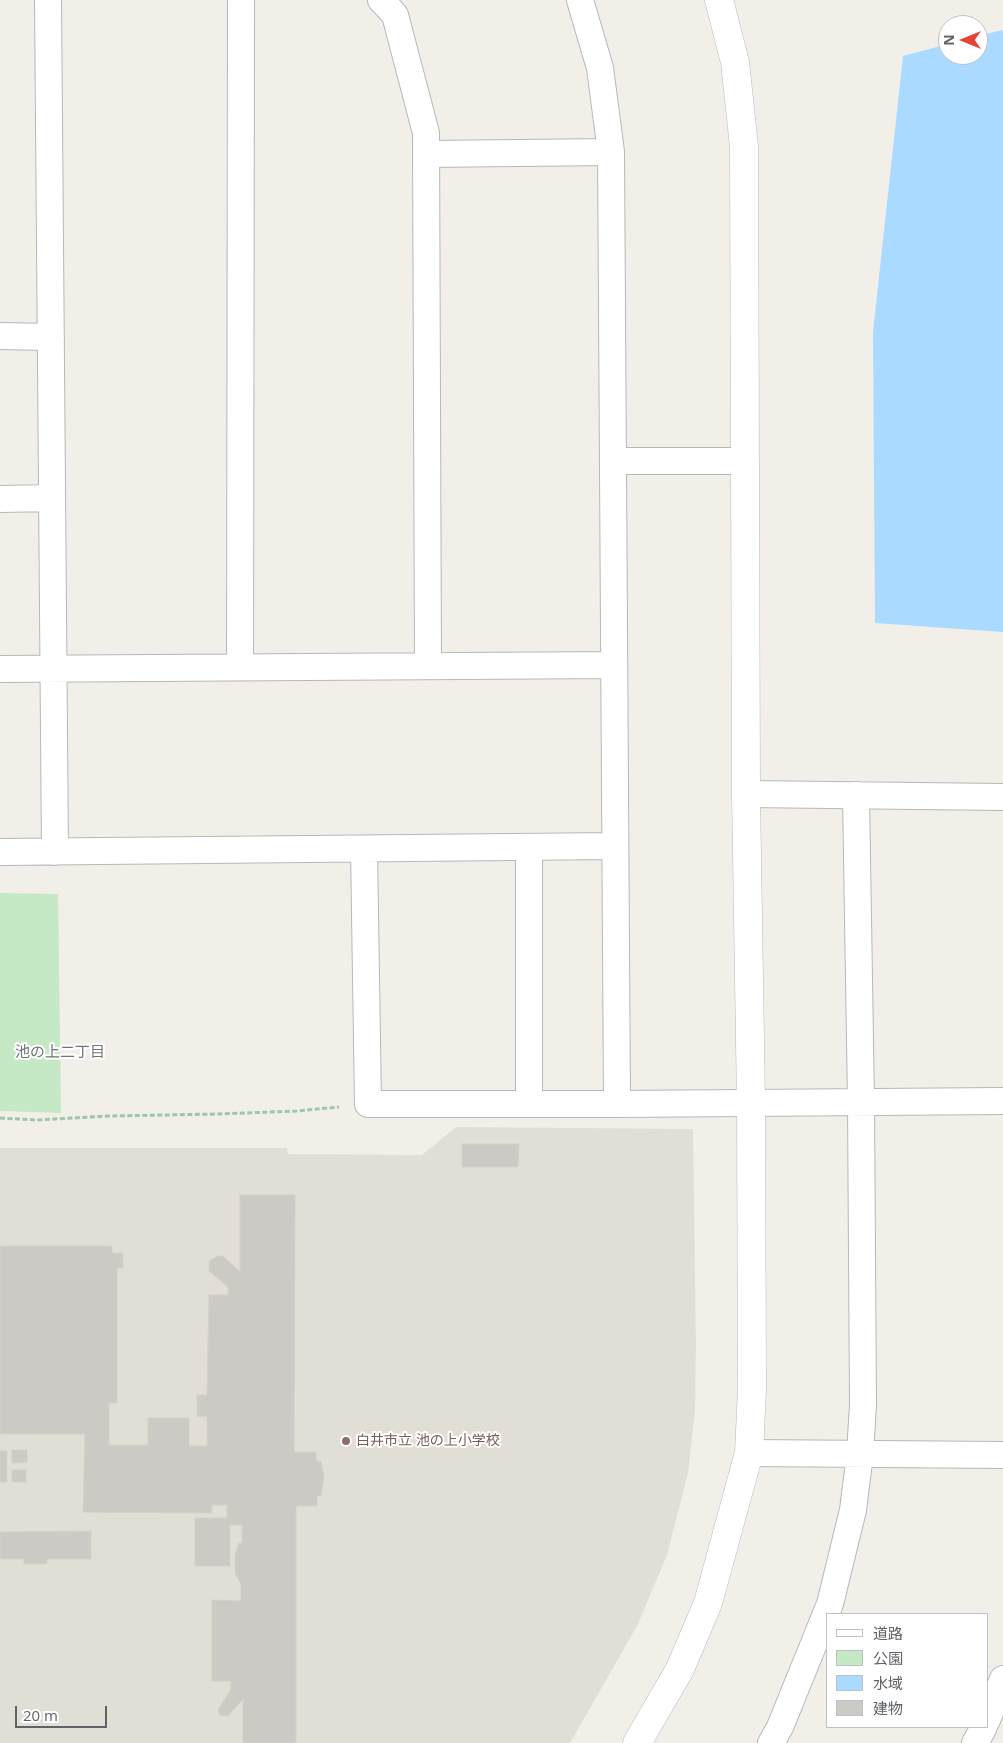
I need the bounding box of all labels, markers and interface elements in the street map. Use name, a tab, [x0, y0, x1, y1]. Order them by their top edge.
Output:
north arrow	[938, 15, 988, 65]
text: N	[939, 34, 958, 46]
district label: 池の上二丁目	[15, 1044, 105, 1062]
place label: 白井市立 池の上小学校	[356, 1433, 500, 1449]
marker: 白井市立 池の上小学校	[340, 1435, 352, 1447]
legend	[826, 1613, 988, 1728]
text: 道路	[873, 1623, 903, 1643]
text: 公園	[873, 1648, 903, 1668]
text: 水域	[873, 1673, 903, 1693]
scale bar	[18, 1696, 110, 1728]
text: 建物	[873, 1698, 903, 1718]
text: 20 m	[23, 1705, 58, 1725]

